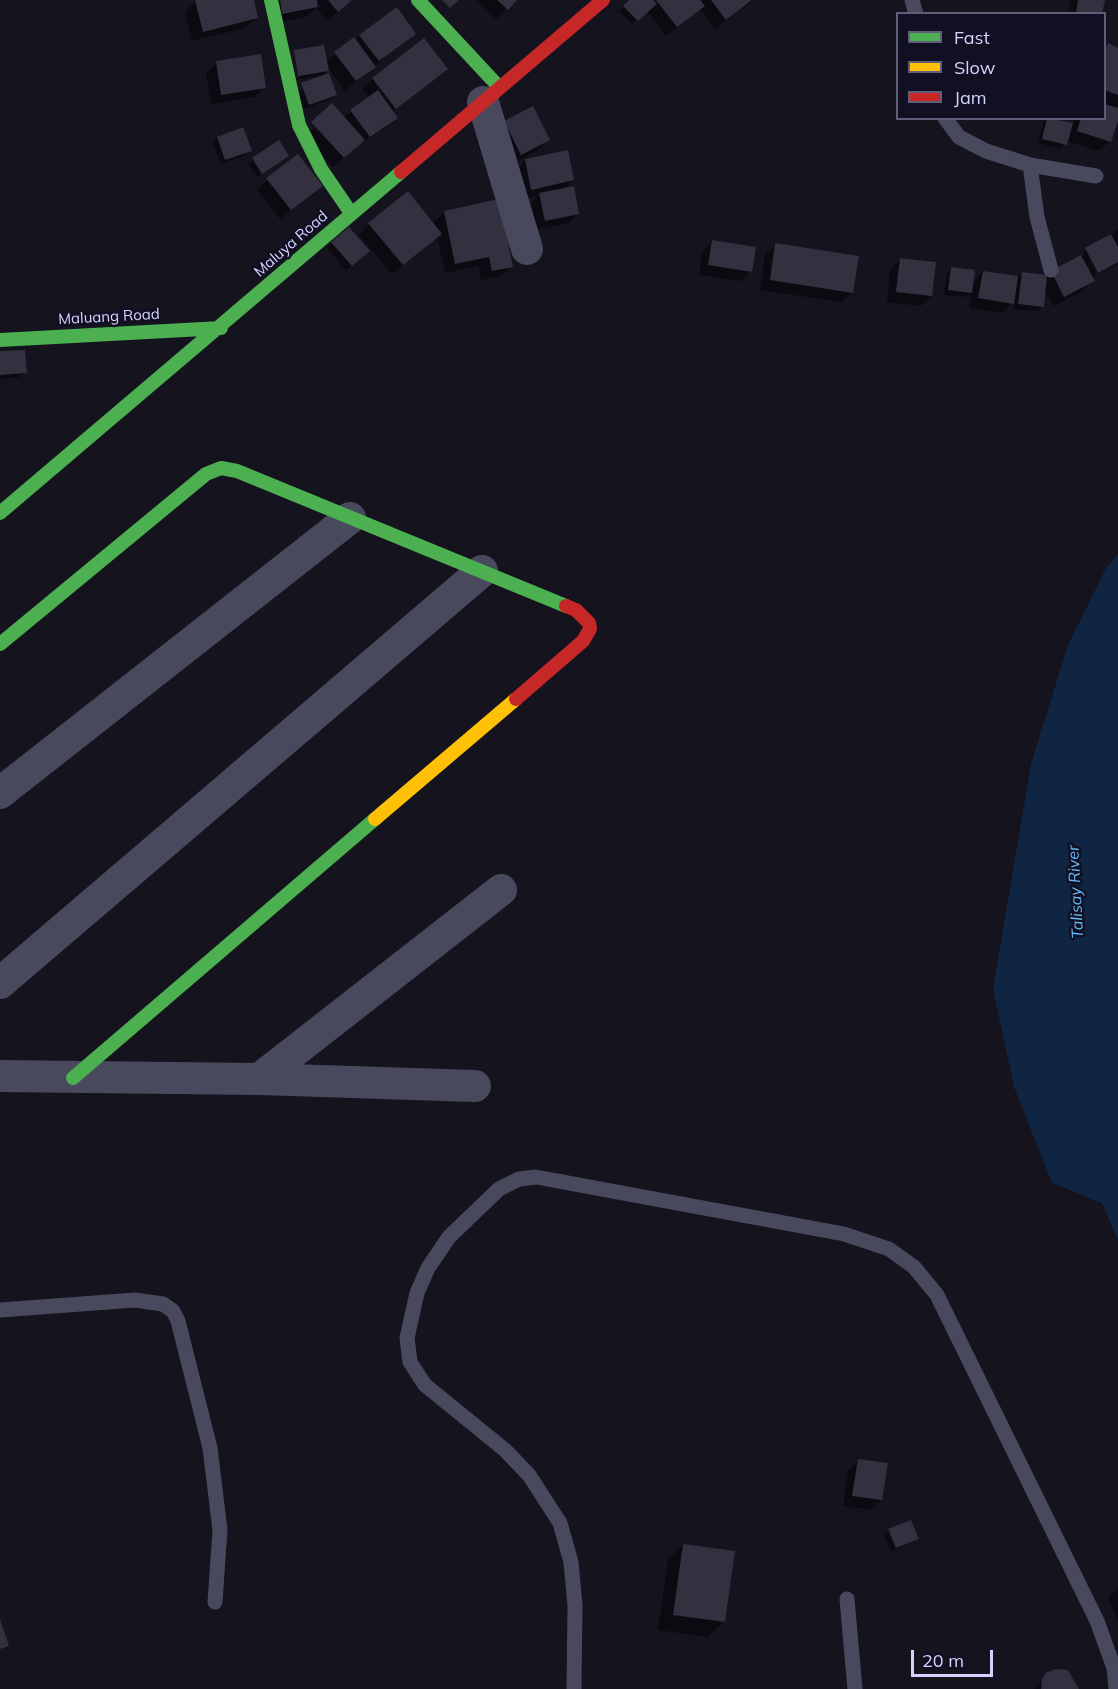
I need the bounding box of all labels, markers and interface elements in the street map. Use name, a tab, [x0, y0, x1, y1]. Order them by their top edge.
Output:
legend	[896, 12, 1106, 120]
text: Fast	[954, 26, 990, 49]
text: Slow	[954, 56, 995, 79]
text: Jam	[954, 86, 987, 109]
street label: Maluya Road	[251, 207, 331, 281]
street label: Maluang Road	[58, 305, 160, 329]
water label: Talisay River	[1064, 845, 1088, 939]
scale bar	[914, 1638, 996, 1676]
text: 20 m	[922, 1649, 964, 1672]

